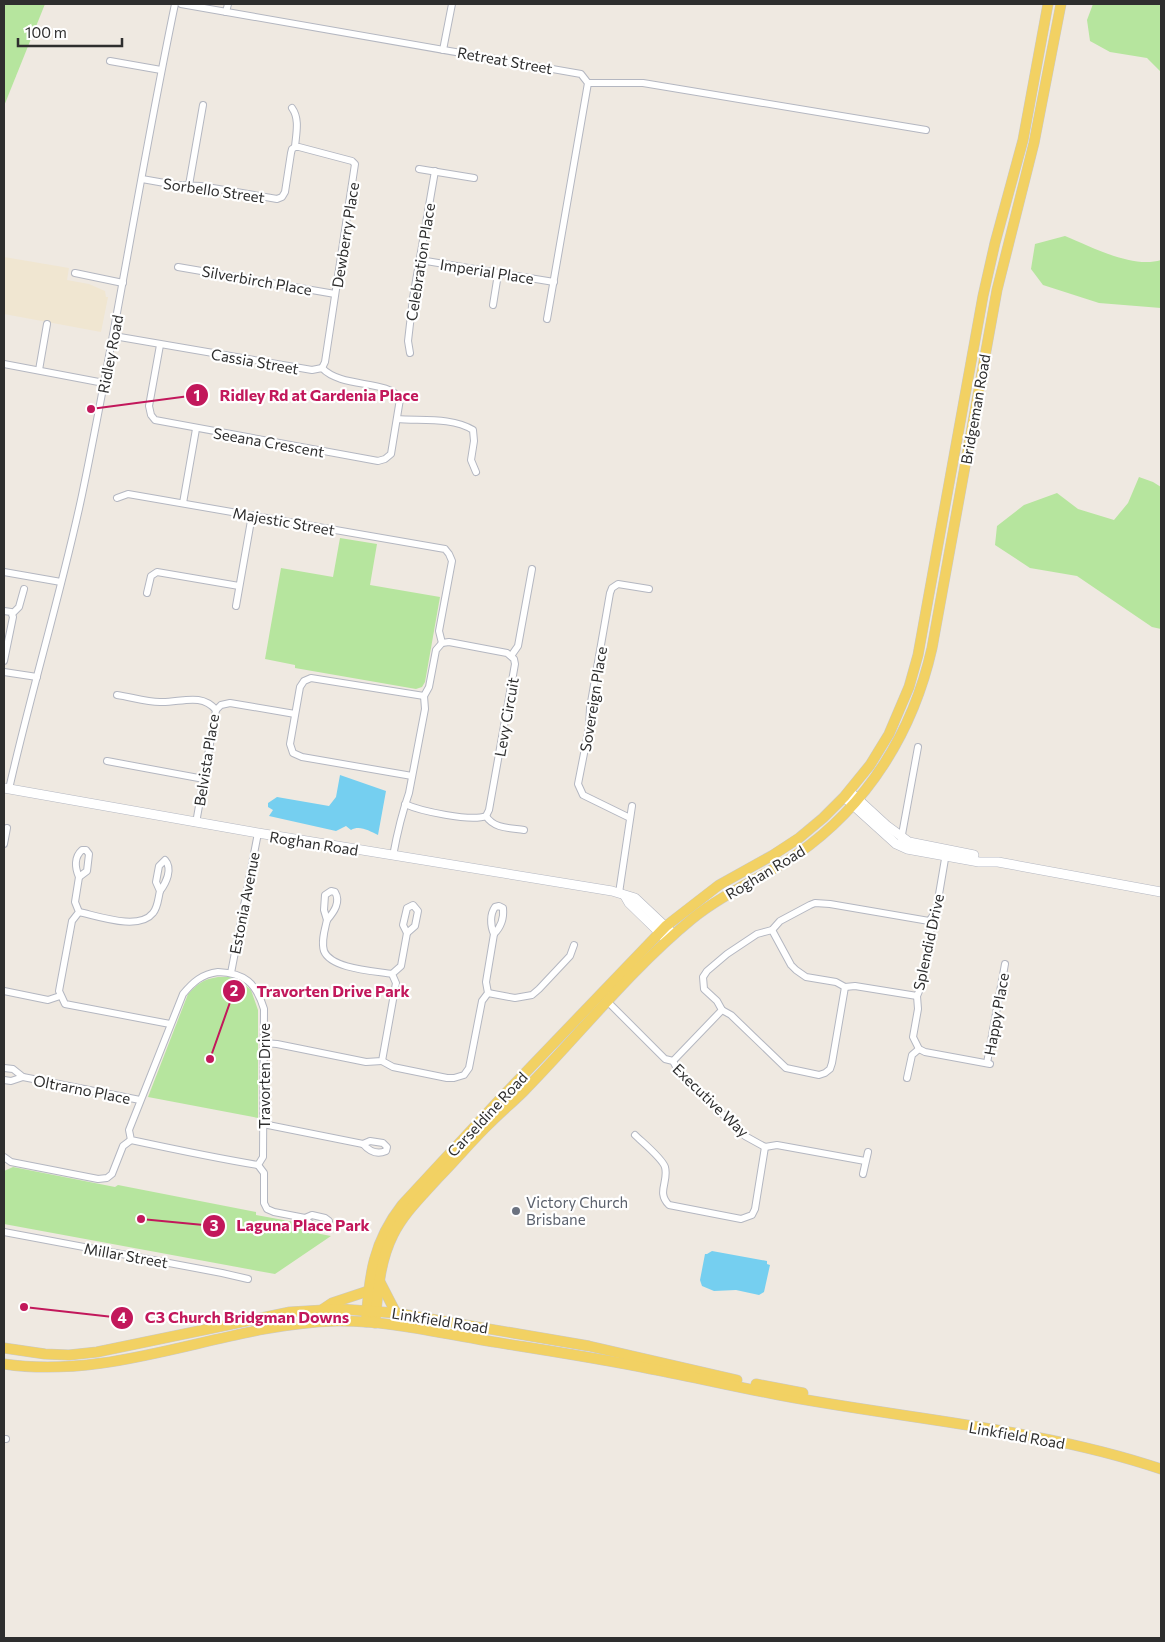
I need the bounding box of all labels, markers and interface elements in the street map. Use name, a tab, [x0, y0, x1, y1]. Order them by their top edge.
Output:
scale bar	[18, 15, 121, 47]
text: 100 m	[25, 23, 67, 41]
street label: Retreat Street	[456, 43, 554, 77]
street label: Sorbello Street	[162, 174, 266, 206]
street label: Dewberry Place	[328, 181, 362, 289]
street label: Celebration Place	[402, 202, 438, 322]
street label: Imperial Place	[439, 255, 535, 287]
street label: Silverbirch Place	[201, 261, 314, 299]
street label: Ridley Road	[94, 313, 126, 395]
street label: Cassia Street	[210, 344, 300, 378]
street label: Bridgeman Road	[956, 353, 994, 465]
callout: Ridley Rd at Gardenia Place	[184, 380, 428, 411]
text: Ridley Rd at Gardenia Place	[219, 385, 419, 404]
text: 1	[194, 386, 200, 404]
street label: Seeana Crescent	[212, 423, 326, 461]
street label: Majestic Street	[232, 503, 336, 539]
street label: Sovereign Place	[576, 645, 610, 753]
street label: Levy Circuit	[490, 676, 522, 758]
street label: Belvista Place	[190, 713, 222, 807]
street label: Roghan Road	[268, 827, 360, 859]
street label: Roghan Road	[722, 841, 808, 903]
street label: Estonia Avenue	[225, 850, 263, 956]
street label: Splendid Drive	[909, 892, 947, 992]
street label: Happy Place	[980, 971, 1012, 1057]
callout: Travorten Drive Park	[221, 975, 419, 1006]
text: 2	[230, 981, 238, 999]
text: Travorten Drive Park	[256, 981, 410, 1000]
street label: Travorten Drive	[255, 1023, 273, 1129]
street label: Executive Way	[669, 1059, 753, 1141]
street label: Carseldine Road	[443, 1068, 531, 1160]
street label: Oltrarno Place	[32, 1071, 132, 1107]
place label: Victory Church Brisbane	[526, 1193, 628, 1228]
marker: Victory Church Brisbane	[510, 1205, 522, 1217]
callout: Laguna Place Park	[202, 1210, 380, 1241]
text: Laguna Place Park	[236, 1215, 371, 1234]
text: 3	[210, 1216, 219, 1234]
street label: Millar Street	[83, 1239, 169, 1271]
callout: C3 Church Bridgman Downs	[110, 1302, 359, 1333]
street label: Linkfield Road	[391, 1304, 489, 1336]
text: C3 Church Bridgman Downs	[145, 1307, 349, 1326]
text: 4	[117, 1308, 127, 1326]
street label: Linkfield Road	[968, 1418, 1066, 1452]

